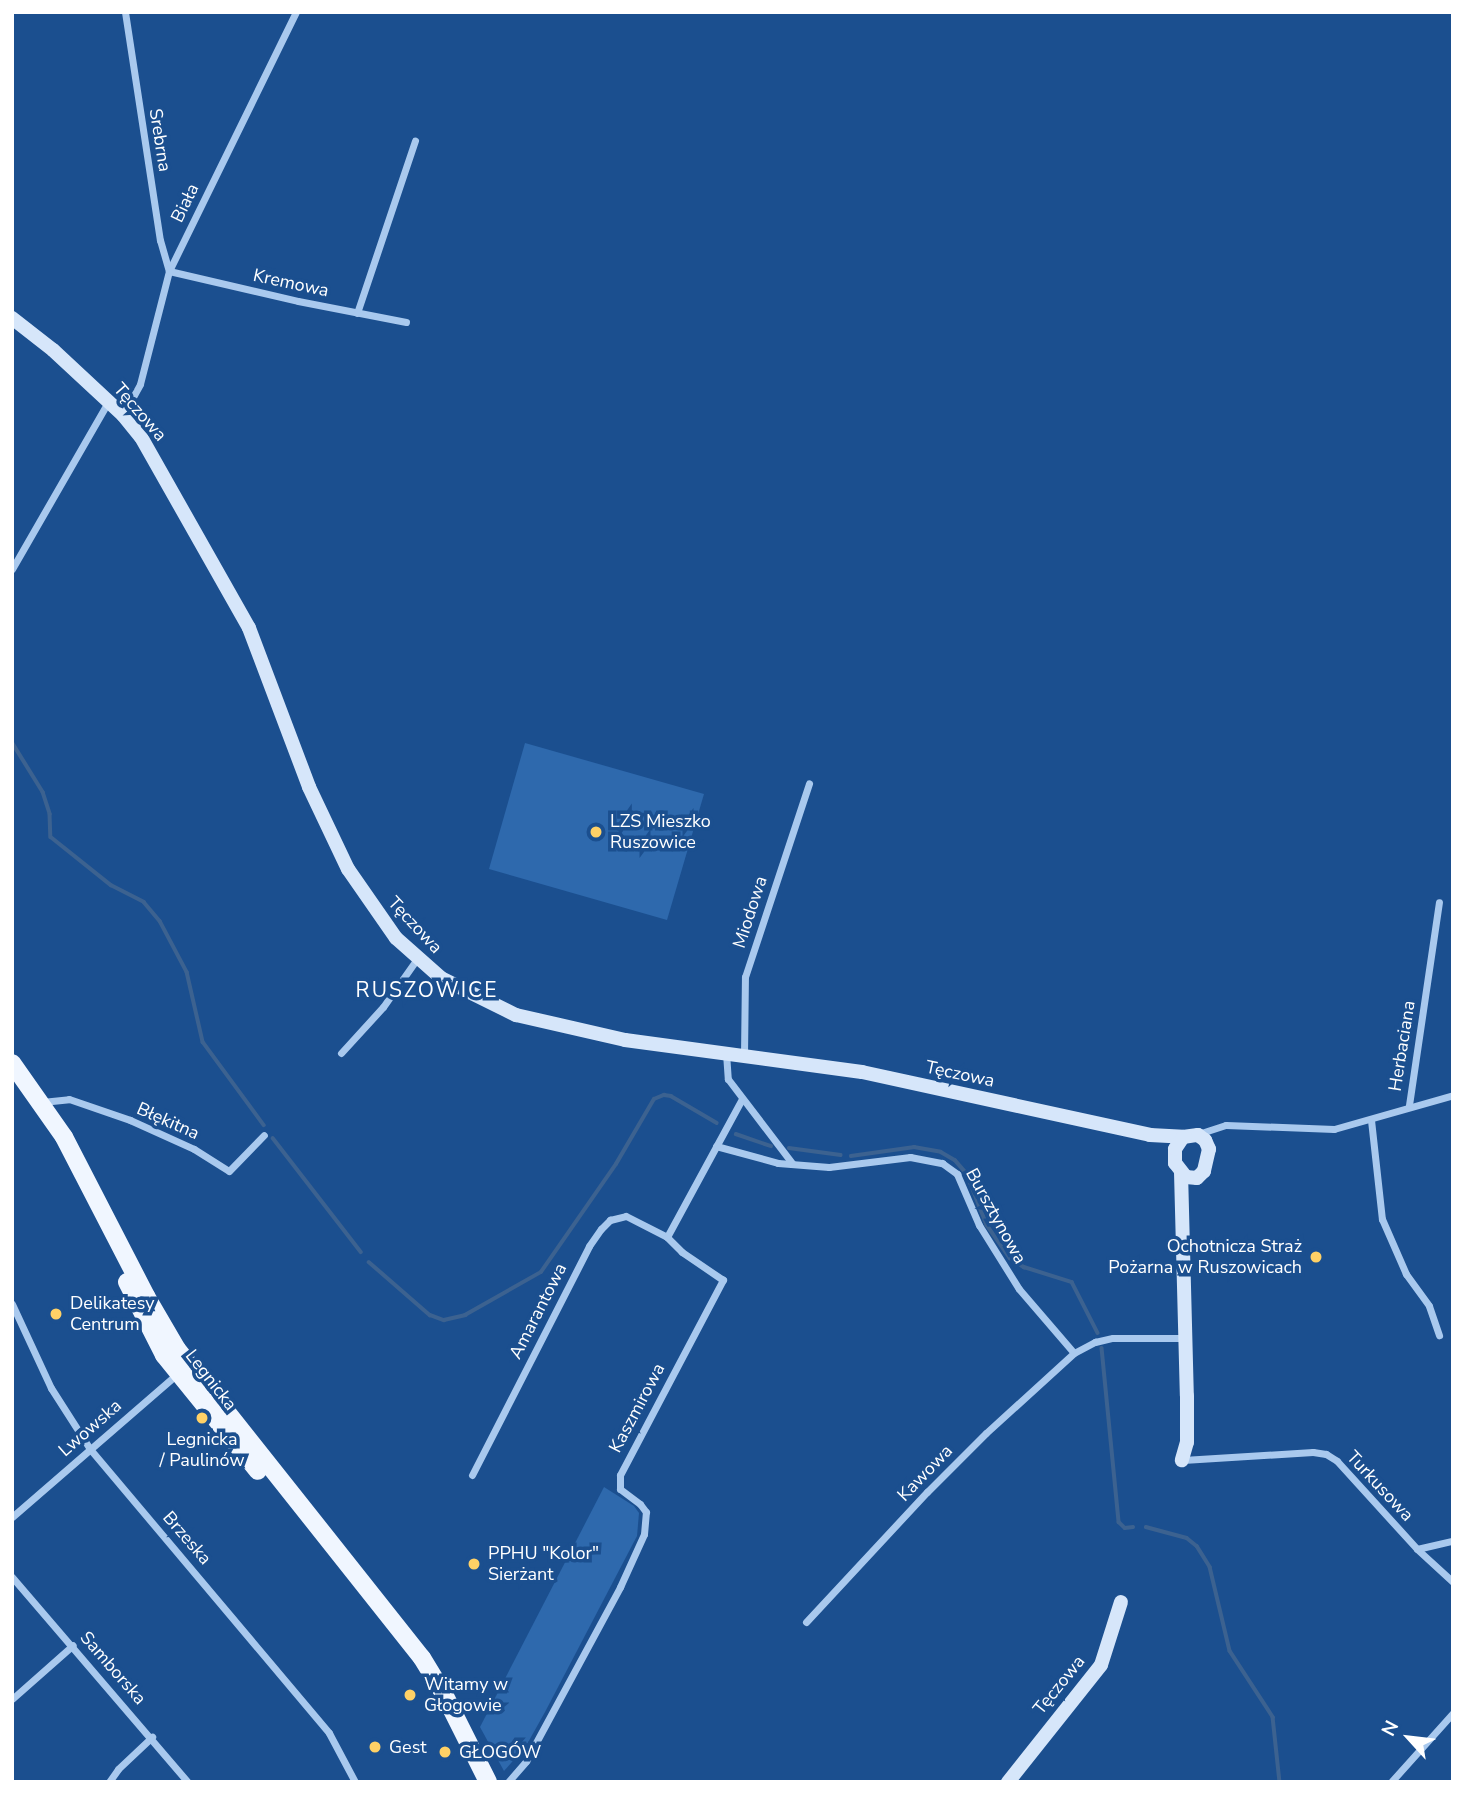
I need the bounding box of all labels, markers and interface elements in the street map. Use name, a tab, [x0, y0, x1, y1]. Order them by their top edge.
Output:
street label: Srebrna	[144, 107, 176, 173]
street label: Biała	[166, 180, 204, 226]
street label: Kremowa	[251, 264, 331, 302]
street label: Tęczowa	[109, 379, 171, 445]
place label: LZS Mieszko Ruszowice	[610, 811, 711, 854]
marker: LZS Mieszko Ruszowice	[588, 824, 604, 840]
street label: Miodowa	[728, 873, 772, 951]
street label: Tęczowa	[383, 892, 447, 958]
district label: RUSZOWICE	[357, 977, 497, 1003]
street label: Herbaciana	[1384, 999, 1420, 1093]
street label: Tęczowa	[924, 1056, 996, 1092]
street label: Błękitna	[133, 1098, 203, 1144]
street label: Bursztynowa	[961, 1165, 1031, 1267]
place label: Ochotnicza Straż Pożarna w Ruszowicach	[1108, 1236, 1302, 1278]
marker: Ochotnicza Straż Pożarna w Ruszowicach	[1308, 1249, 1324, 1265]
street label: Amarantowa	[505, 1259, 571, 1363]
place label: Delikatesy Centrum	[70, 1293, 154, 1336]
marker: Delikatesy Centrum	[48, 1306, 64, 1322]
street label: Legnicka	[181, 1345, 241, 1415]
street label: Kaszmirowa	[604, 1360, 670, 1456]
street label: Lwowska	[54, 1395, 126, 1461]
marker: Legnicka / Paulinów	[194, 1410, 210, 1426]
place label: Legnicka / Paulinów	[159, 1429, 245, 1472]
street label: Kawowa	[893, 1440, 957, 1506]
street label: Turkusowa	[1342, 1446, 1418, 1526]
street label: Brzeska	[158, 1507, 216, 1569]
place label: PPHU "Kolor" Sierżant	[488, 1543, 599, 1586]
marker: PPHU "Kolor" Sierżant	[466, 1556, 482, 1572]
street label: Samborska	[75, 1627, 151, 1709]
street label: Tęczowa	[1029, 1651, 1089, 1719]
place label: Witamy w Głogowie	[424, 1674, 508, 1716]
marker: Witamy w Głogowie	[402, 1687, 418, 1703]
north arrow	[1374, 1703, 1444, 1773]
text: N	[1375, 1716, 1405, 1741]
place label: Gest	[389, 1736, 427, 1758]
marker: Gest	[367, 1739, 383, 1755]
place label: GŁOGÓW	[459, 1741, 541, 1763]
marker: GŁOGÓW	[437, 1744, 453, 1760]

